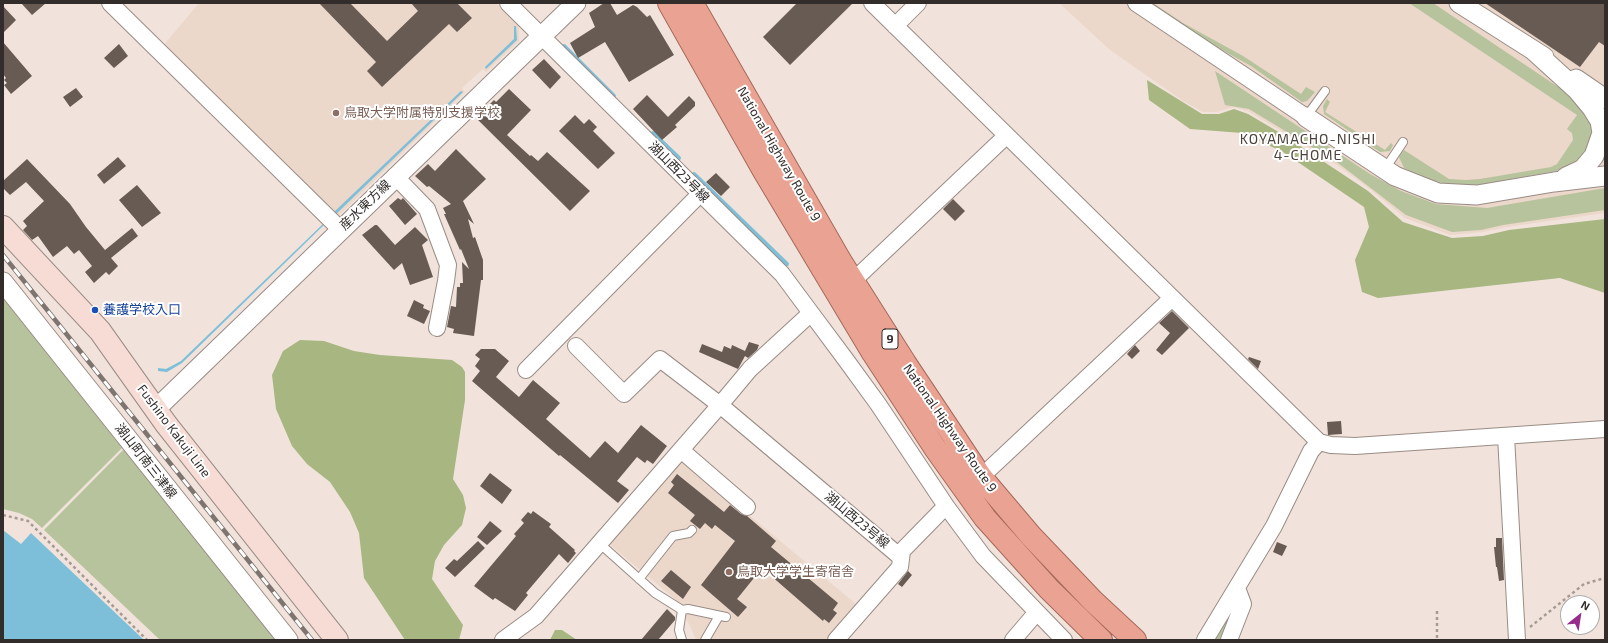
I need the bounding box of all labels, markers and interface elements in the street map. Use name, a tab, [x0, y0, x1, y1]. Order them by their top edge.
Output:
street label: National Highway Route 9	[734, 84, 824, 224]
place label: 鳥取大学附属特別支援学校	[344, 105, 500, 121]
marker: 鳥取大学附属特別支援学校	[331, 108, 341, 118]
district label: KOYAMACHO-NISHI 4-CHOME	[1240, 131, 1376, 164]
street label: 湖山西23号線	[645, 138, 713, 206]
street label: 産水東方線	[336, 177, 394, 233]
place label: 養護学校入口	[103, 302, 181, 318]
marker: 養護学校入口	[90, 305, 100, 315]
road number: 9	[882, 329, 898, 349]
street label: National Highway Route 9	[900, 361, 1000, 495]
street label: Fushino Kakuji Line	[134, 382, 214, 480]
street label: 湖山町南三津線	[112, 420, 180, 502]
street label: 湖山西23号線	[822, 488, 892, 552]
place label: 鳥取大学学生寄宿舎	[737, 564, 854, 580]
marker: 鳥取大学学生寄宿舎	[724, 567, 734, 577]
north arrow	[1560, 595, 1600, 635]
text: N	[1579, 597, 1592, 613]

